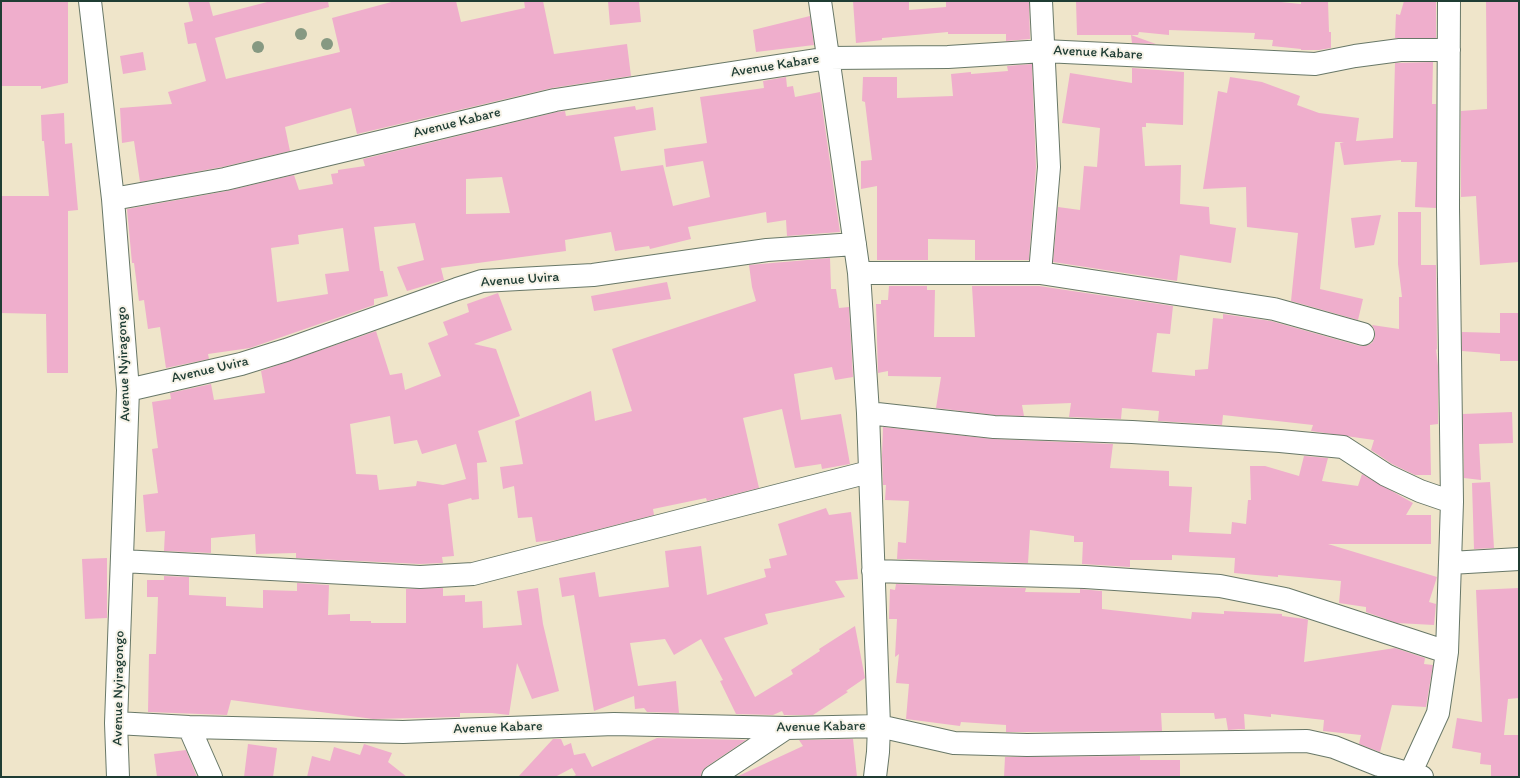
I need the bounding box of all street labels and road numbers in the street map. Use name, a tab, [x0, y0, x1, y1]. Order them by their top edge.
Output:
street label: Avenue Kabare	[1053, 42, 1143, 64]
street label: Avenue Kabare	[730, 51, 820, 81]
street label: Avenue Kabare	[412, 104, 502, 142]
street label: Avenue Uvira	[480, 269, 560, 291]
street label: Avenue Nyiragongo	[114, 306, 134, 422]
street label: Avenue Uvira	[170, 353, 250, 387]
street label: Avenue Nyiragongo	[110, 630, 128, 746]
street label: Avenue Kabare	[453, 718, 543, 738]
street label: Avenue Kabare	[776, 718, 866, 736]

